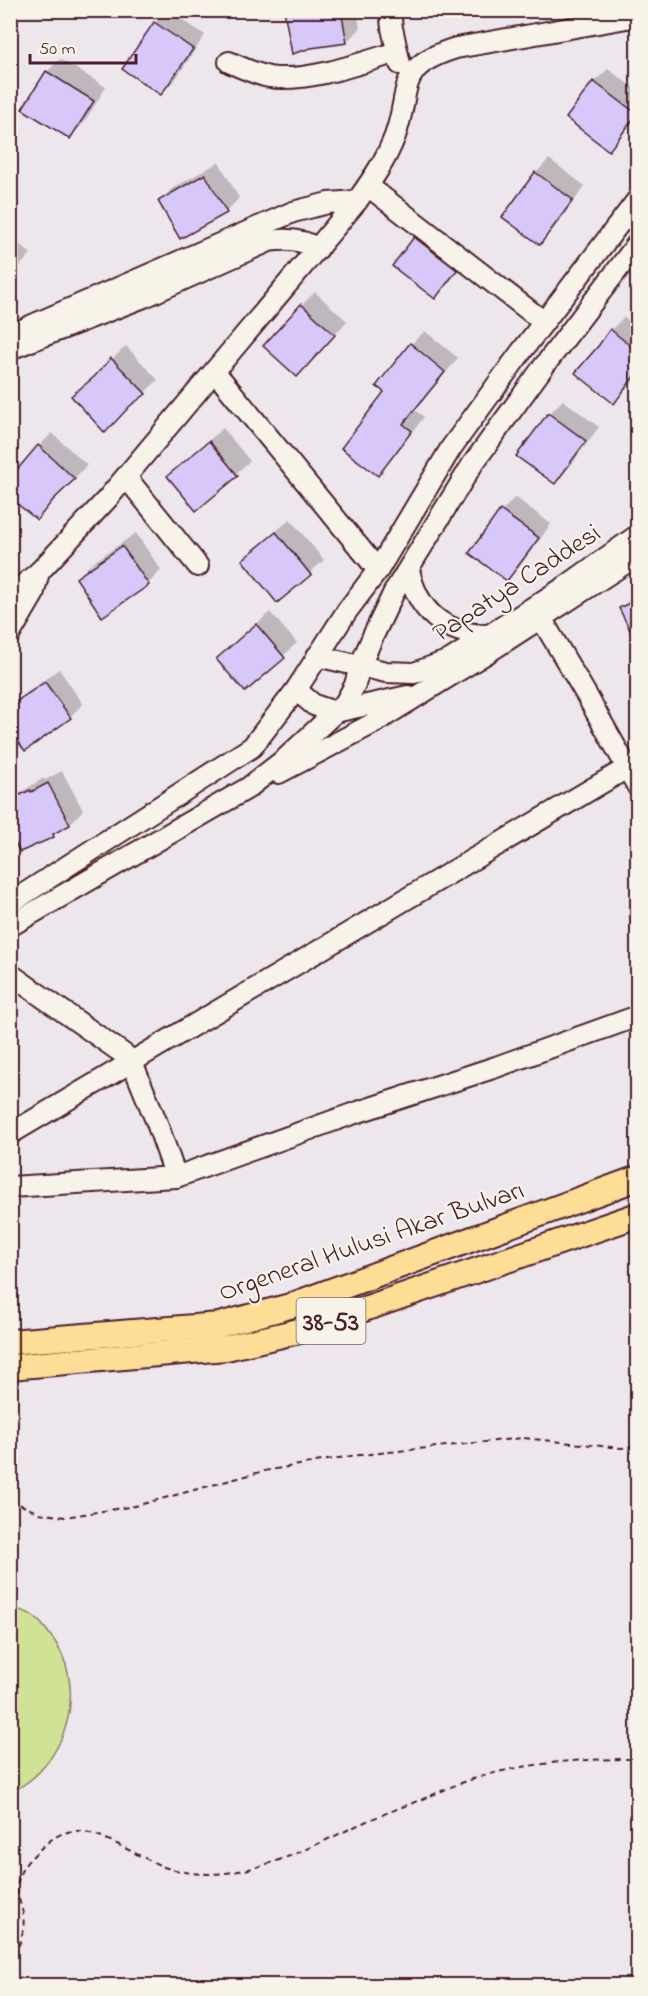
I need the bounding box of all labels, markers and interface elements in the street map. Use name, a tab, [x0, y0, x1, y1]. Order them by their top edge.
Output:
scale bar	[30, 27, 136, 65]
text: 50 m	[39, 37, 76, 63]
street label: Papatya Caddesi	[426, 515, 609, 653]
street label: Orgeneral Hulusi Akar Bulvarı	[214, 1172, 530, 1313]
road number: 38-53	[296, 1298, 366, 1344]

